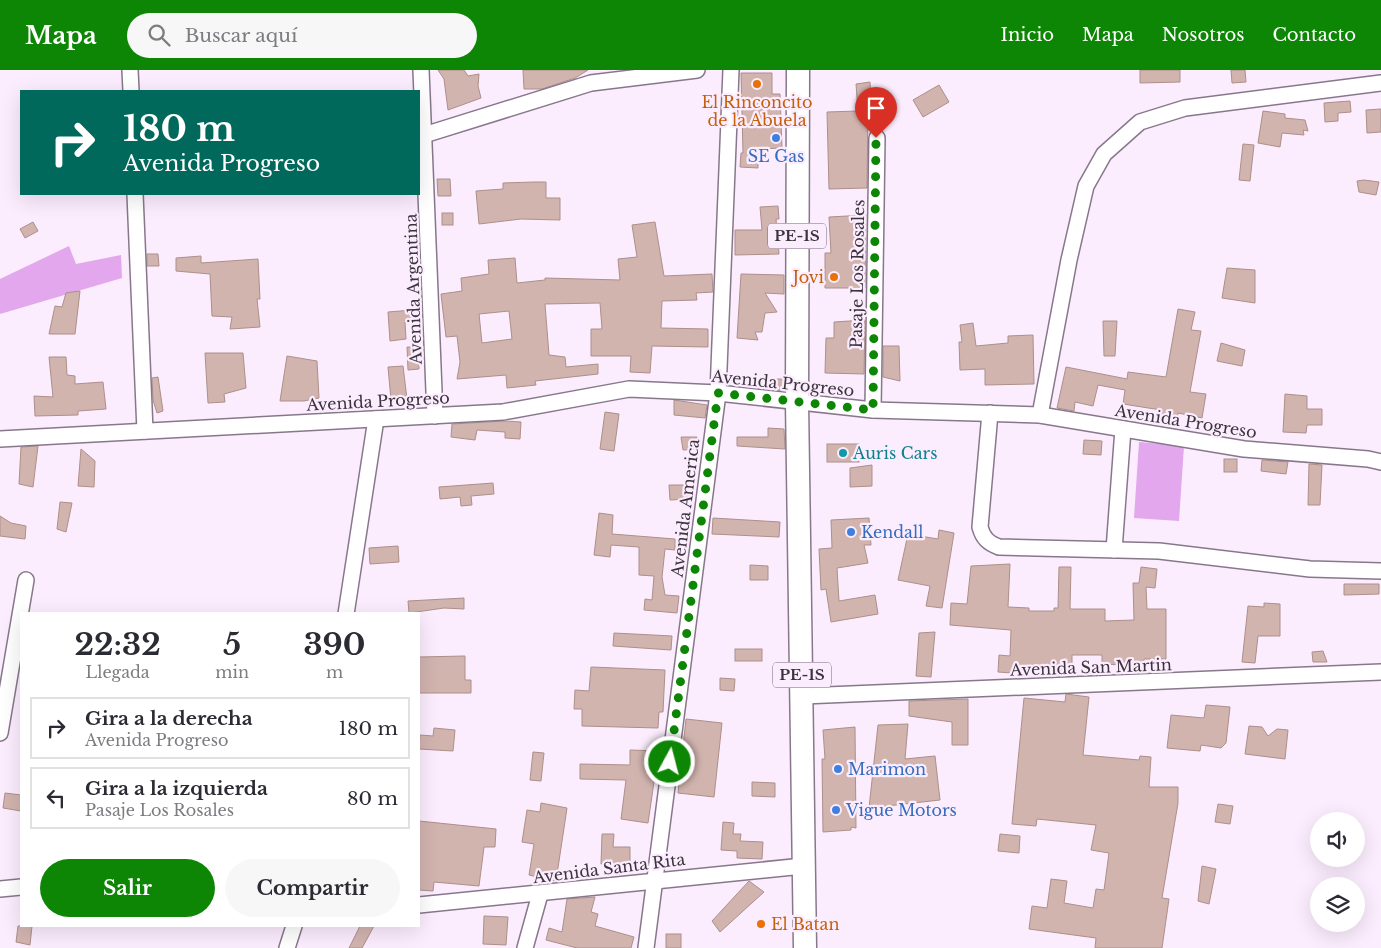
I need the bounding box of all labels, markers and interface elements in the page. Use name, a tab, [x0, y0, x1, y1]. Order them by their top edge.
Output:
search box	[127, 13, 477, 58]
text: Mapa	[25, 21, 97, 50]
icon: search	[145, 21, 173, 49]
text: Buscar aquí	[185, 24, 297, 47]
text: Inicio	[1000, 24, 1054, 46]
text: Mapa	[1082, 24, 1134, 46]
text: Nosotros	[1162, 24, 1244, 46]
text: Contacto	[1272, 24, 1356, 46]
marker: El Rinconcito de la Abuela	[751, 78, 763, 90]
pin	[855, 87, 897, 138]
place label: El Rinconcito de la Abuela	[701, 92, 813, 130]
icon: arrive	[862, 94, 890, 122]
text: 180 m	[123, 107, 235, 150]
icon: right	[40, 110, 105, 175]
marker: SE Gas	[770, 132, 782, 144]
place label: SE Gas	[748, 146, 804, 166]
text: Avenida Progreso	[123, 150, 320, 177]
street label: Pasaje Los Rosales	[846, 199, 868, 349]
street label: Avenida Argentina	[400, 213, 426, 366]
road number: PE-1S	[768, 224, 826, 248]
place label: Jovi	[791, 267, 825, 287]
marker: Jovi	[828, 271, 840, 283]
street label: Avenida Progreso	[710, 365, 855, 400]
street label: Avenida Progreso	[305, 387, 450, 415]
street label: Avenida Progreso	[1113, 400, 1258, 442]
street label: Avenida America	[666, 438, 703, 579]
place label: Auris Cars	[852, 443, 937, 463]
marker: Auris Cars	[837, 447, 849, 459]
place label: Kendall	[861, 522, 923, 542]
marker: Kendall	[845, 526, 857, 538]
text: 22:32	[75, 626, 161, 663]
text: 5	[223, 626, 241, 663]
text: 390	[303, 626, 365, 663]
street label: Avenida San Martin	[1009, 654, 1172, 680]
text: Llegada	[86, 662, 150, 682]
text: min	[215, 662, 249, 682]
text: m	[326, 662, 343, 682]
road number: PE-1S	[773, 662, 831, 688]
text: Gira a la derecha	[85, 707, 253, 730]
icon: right	[42, 714, 70, 742]
text: 180 m	[339, 717, 398, 740]
text: Avenida Progreso	[85, 730, 228, 750]
position arrow	[643, 735, 695, 787]
place label: Marimon	[848, 759, 926, 779]
marker: Marimon	[832, 763, 844, 775]
text: Gira a la izquierda	[85, 777, 268, 800]
icon: left	[42, 784, 70, 812]
text: 80 m	[347, 787, 398, 810]
text: Pasaje Los Rosales	[85, 800, 234, 820]
place label: Vigue Motors	[845, 800, 957, 820]
marker: Vigue Motors	[830, 804, 842, 816]
map controls	[1310, 812, 1365, 932]
button: sound	[1310, 812, 1365, 867]
street label: Avenida Santa Rita	[531, 849, 686, 887]
button: Salir	[40, 859, 215, 917]
button: Compartir	[225, 859, 400, 917]
button: layers	[1310, 877, 1365, 932]
place label: El Batan	[771, 914, 839, 934]
marker: El Batan	[755, 918, 767, 930]

